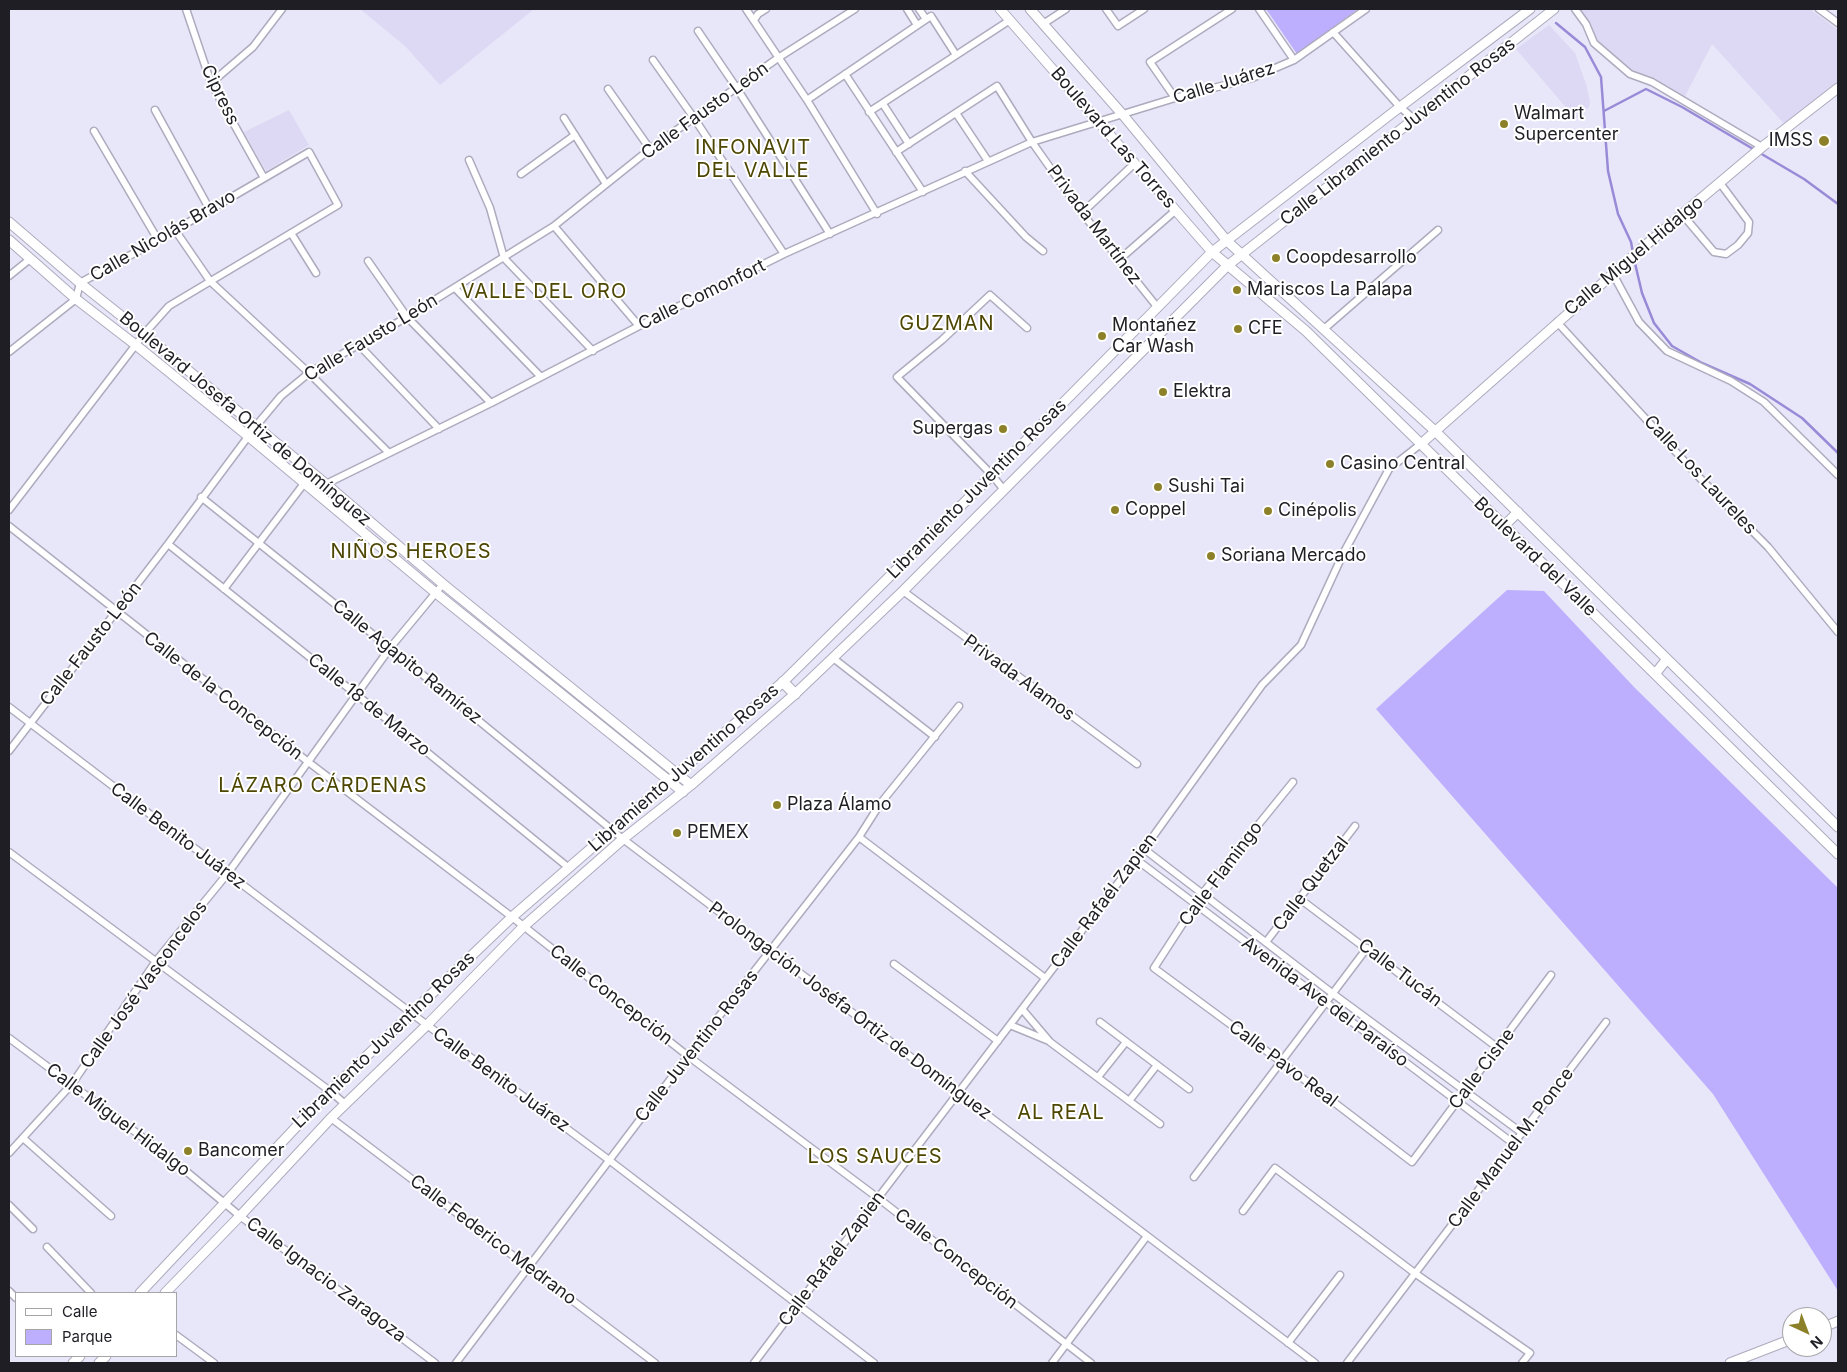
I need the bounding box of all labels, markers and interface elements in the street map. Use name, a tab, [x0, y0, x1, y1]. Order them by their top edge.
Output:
street label: Calle Libramiento Juventino Rosas	[1276, 33, 1520, 231]
street label: Calle Juárez	[1171, 57, 1277, 109]
street label: Calle Fausto León	[637, 58, 773, 164]
street label: Cipress	[196, 61, 244, 129]
street label: Boulevard Las Torres	[1046, 63, 1180, 213]
place label: Walmart Supercenter	[1514, 103, 1619, 146]
marker: Walmart Supercenter	[1498, 118, 1510, 130]
place label: IMSS	[1769, 130, 1813, 152]
marker: IMSS	[1817, 134, 1831, 148]
district label: INFONAVIT DEL VALLE	[694, 136, 812, 183]
street label: Privada Martínez	[1042, 161, 1146, 289]
street label: Calle Nicolás Bravo	[86, 186, 240, 286]
street label: Calle Miguel Hidalgo	[1560, 192, 1708, 320]
place label: Coopdesarrollo	[1286, 247, 1417, 269]
marker: Coopdesarrollo	[1270, 252, 1282, 264]
street label: Calle Comonfort	[635, 255, 769, 335]
place label: Mariscos La Palapa	[1247, 279, 1413, 301]
district label: VALLE DEL ORO	[459, 280, 629, 304]
marker: Mariscos La Palapa	[1231, 284, 1243, 296]
street label: Calle Fausto León	[300, 290, 442, 386]
street label: Boulevard Josefa Ortiz de Domínguez	[115, 307, 375, 531]
district label: GUZMAN	[899, 312, 995, 336]
place label: Montañez Car Wash	[1112, 315, 1197, 358]
place label: CFE	[1248, 318, 1283, 340]
marker: CFE	[1232, 323, 1244, 335]
marker: Montañez Car Wash	[1096, 330, 1108, 342]
place label: Elektra	[1173, 381, 1231, 403]
marker: Elektra	[1157, 386, 1169, 398]
street label: Libramiento Juventino Rosas	[883, 395, 1071, 583]
street label: Calle Los Laureles	[1639, 411, 1761, 539]
place label: Supergas	[912, 418, 993, 440]
marker: Supergas	[997, 423, 1009, 435]
place label: Casino Central	[1340, 453, 1465, 475]
marker: Casino Central	[1324, 458, 1336, 470]
place label: Sushi Tai	[1168, 476, 1245, 498]
marker: Sushi Tai	[1152, 481, 1164, 493]
street label: Boulevard del Valle	[1469, 493, 1601, 621]
place label: Coppel	[1125, 499, 1186, 521]
place label: Cinépolis	[1278, 500, 1357, 522]
marker: Coppel	[1109, 504, 1121, 516]
marker: Cinépolis	[1262, 505, 1274, 517]
district label: NIÑOS HEROES	[329, 540, 493, 564]
place label: Soriana Mercado	[1221, 545, 1366, 567]
marker: Soriana Mercado	[1205, 550, 1217, 562]
street label: Calle Fausto León	[36, 578, 146, 710]
street label: Calle Agapito Ramírez	[328, 595, 486, 729]
street label: Calle de la Concepción	[139, 627, 307, 765]
street label: Privada Alamos	[959, 630, 1079, 726]
street label: Calle 18 de Marzo	[303, 649, 435, 761]
street label: Libramiento Juventino Rosas	[584, 679, 784, 857]
district label: LÁZARO CÁRDENAS	[216, 774, 430, 798]
street label: Calle Benito Juárez	[106, 778, 250, 894]
place label: Plaza Álamo	[787, 794, 892, 816]
marker: Plaza Álamo	[771, 799, 783, 811]
street label: Calle Flamingo	[1175, 817, 1267, 931]
place label: PEMEX	[687, 822, 749, 844]
marker: PEMEX	[671, 827, 683, 839]
street label: Calle Rafaél Zapien	[1046, 829, 1162, 973]
street label: Calle Quetzal	[1268, 832, 1354, 936]
street label: Calle José Vasconcelos	[76, 897, 212, 1073]
street label: Prolongación Joséfa Ortiz de Domínguez	[704, 898, 996, 1124]
street label: Avenida Ave del Paraíso	[1237, 932, 1413, 1072]
street label: Calle Tucán	[1354, 934, 1446, 1012]
street label: Calle Concepción	[545, 940, 677, 1050]
street label: Libramiento Juventino Rosas	[288, 947, 480, 1133]
street label: Calle Juventino Rosas	[631, 966, 763, 1126]
street label: Calle Pavo Real	[1224, 1016, 1342, 1112]
street label: Calle Benito Juárez	[428, 1023, 574, 1137]
street label: Calle Cisne	[1445, 1024, 1519, 1114]
street label: Calle Miguel Hidalgo	[42, 1059, 194, 1181]
street label: Calle Manuel M. Ponce	[1444, 1064, 1578, 1232]
district label: AL REAL	[1016, 1101, 1106, 1125]
place label: Bancomer	[198, 1140, 285, 1162]
marker: Bancomer	[182, 1145, 194, 1157]
district label: LOS SAUCES	[806, 1145, 944, 1169]
street label: Calle Federico Medrano	[405, 1170, 581, 1310]
street label: Calle Rafaél Zapien	[774, 1187, 890, 1331]
street label: Calle Concepción	[890, 1204, 1022, 1314]
street label: Calle Ignacio Zaragoza	[242, 1213, 410, 1347]
legend	[15, 1292, 178, 1357]
text: Calle	[62, 1302, 97, 1321]
north arrow	[1782, 1307, 1832, 1357]
text: Parque	[62, 1327, 112, 1346]
text: N	[1807, 1333, 1827, 1352]

